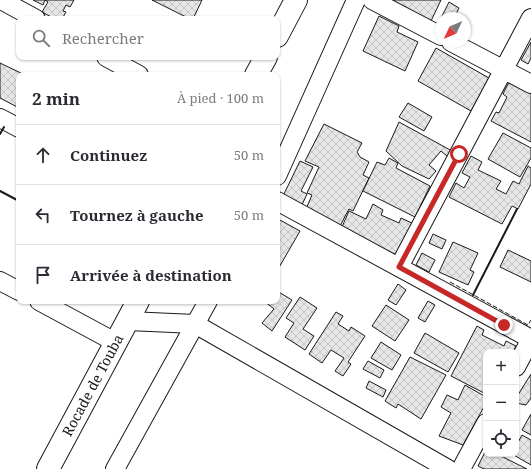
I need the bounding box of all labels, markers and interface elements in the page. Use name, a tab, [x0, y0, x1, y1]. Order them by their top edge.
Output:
north arrow	[435, 12, 471, 48]
search box	[16, 16, 280, 60]
icon: search	[30, 27, 52, 49]
text: Rechercher	[62, 28, 144, 48]
text: 2 min	[32, 87, 80, 110]
text: À pied · 100 m	[177, 89, 264, 107]
icon: ahead	[32, 144, 54, 166]
text: Continuez	[70, 145, 147, 165]
route start	[450, 145, 468, 163]
text: 50 m	[234, 146, 264, 164]
icon: left	[32, 204, 54, 226]
text: Tournez à gauche	[70, 205, 204, 225]
text: 50 m	[234, 206, 264, 224]
icon: arrive	[32, 264, 54, 286]
text: Arrivée à destination	[70, 265, 232, 285]
route end	[495, 316, 513, 334]
street label: Rocade de Touba	[57, 331, 128, 439]
map controls	[483, 349, 519, 457]
button: +	[483, 349, 519, 385]
button: −	[483, 385, 519, 421]
button: locate	[483, 421, 519, 457]

